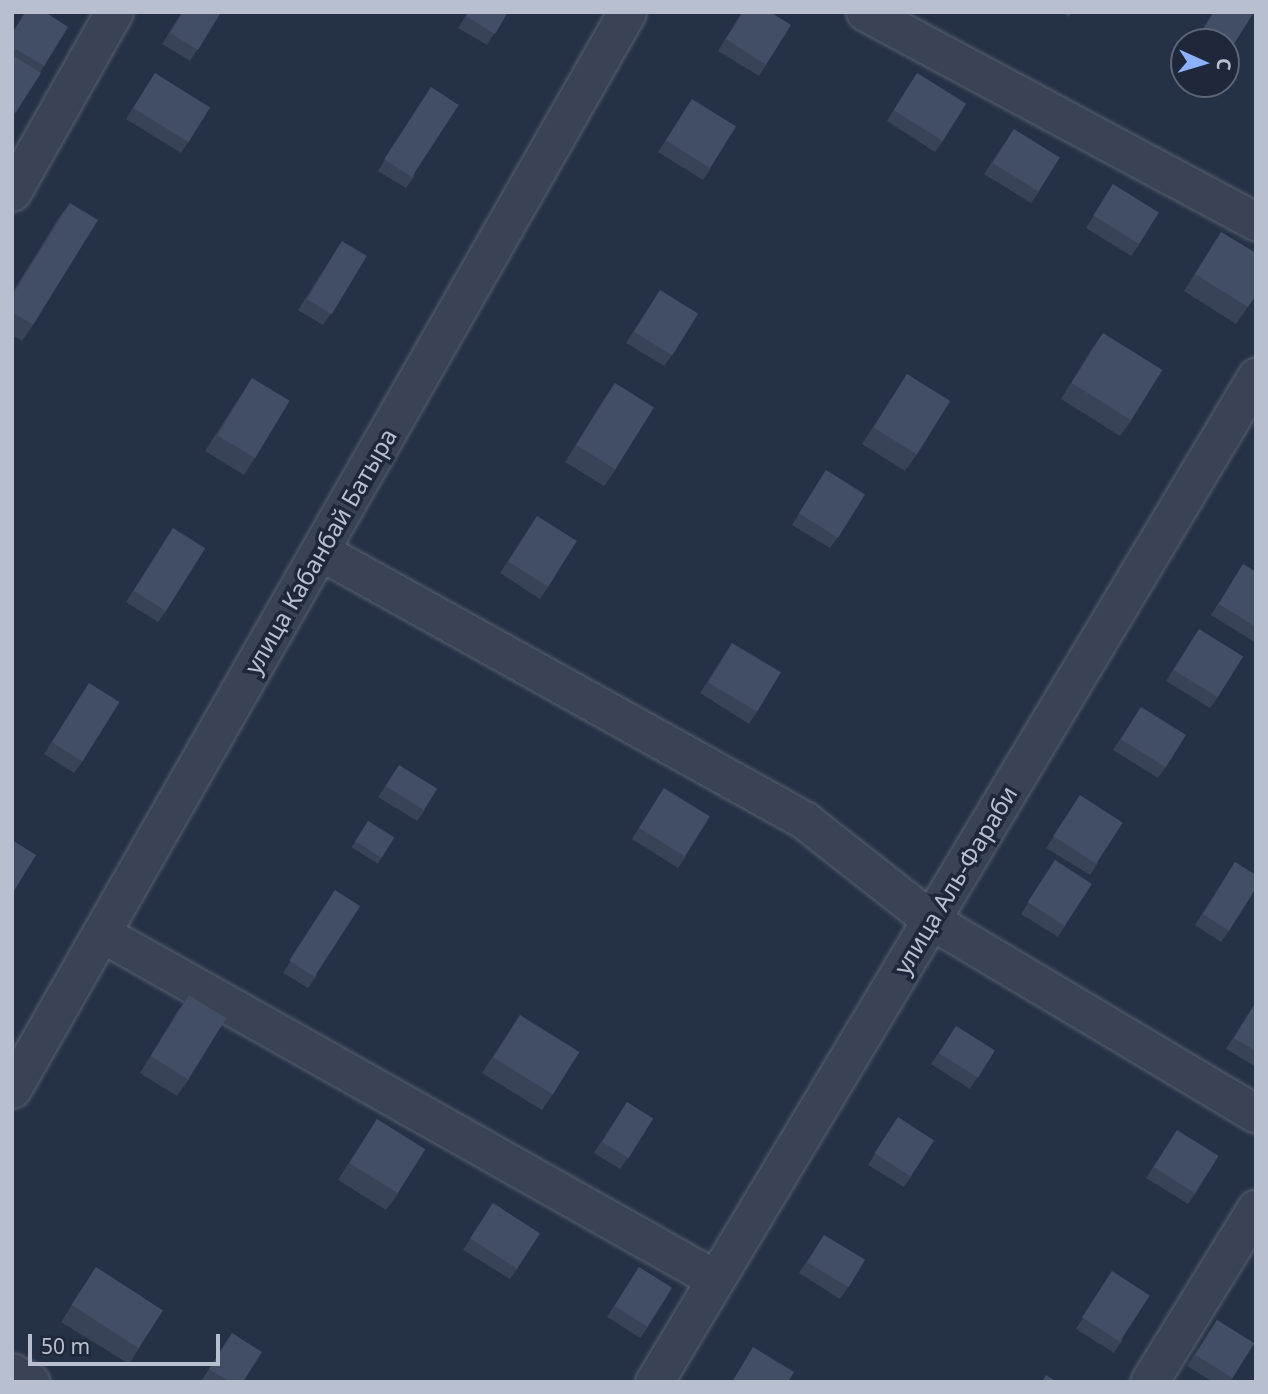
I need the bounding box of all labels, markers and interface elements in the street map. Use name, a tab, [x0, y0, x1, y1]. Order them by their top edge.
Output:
north arrow	[1170, 28, 1240, 98]
text: С	[1211, 57, 1237, 71]
street label: улица Кабанбай Батыра	[238, 423, 402, 679]
street label: улица Аль-Фараби	[887, 781, 1023, 979]
scale bar	[32, 1320, 224, 1364]
text: 50 m	[41, 1332, 90, 1360]

